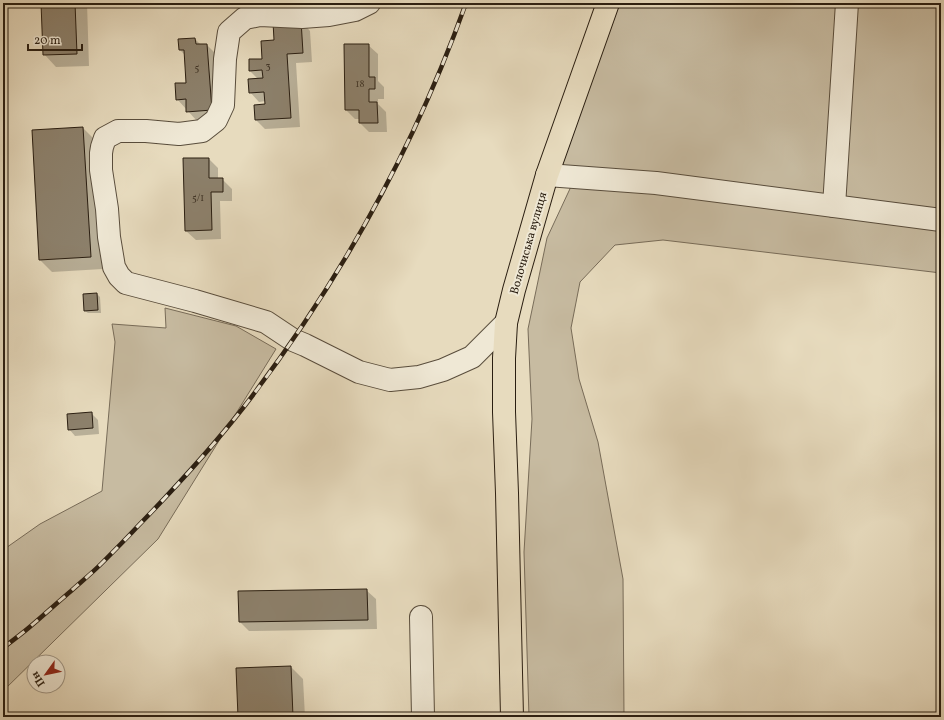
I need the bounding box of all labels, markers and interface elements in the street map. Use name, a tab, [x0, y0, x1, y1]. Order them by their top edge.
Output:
scale bar	[28, 26, 82, 52]
text: 20 m	[34, 33, 61, 49]
house number: 3	[265, 59, 271, 73]
house number: 5	[195, 61, 200, 75]
house number: 18	[356, 77, 364, 91]
street label: Волочиська вулиця	[507, 190, 551, 296]
house number: 5/1	[192, 191, 204, 205]
north arrow	[26, 654, 66, 694]
text: Пн	[28, 668, 49, 689]

